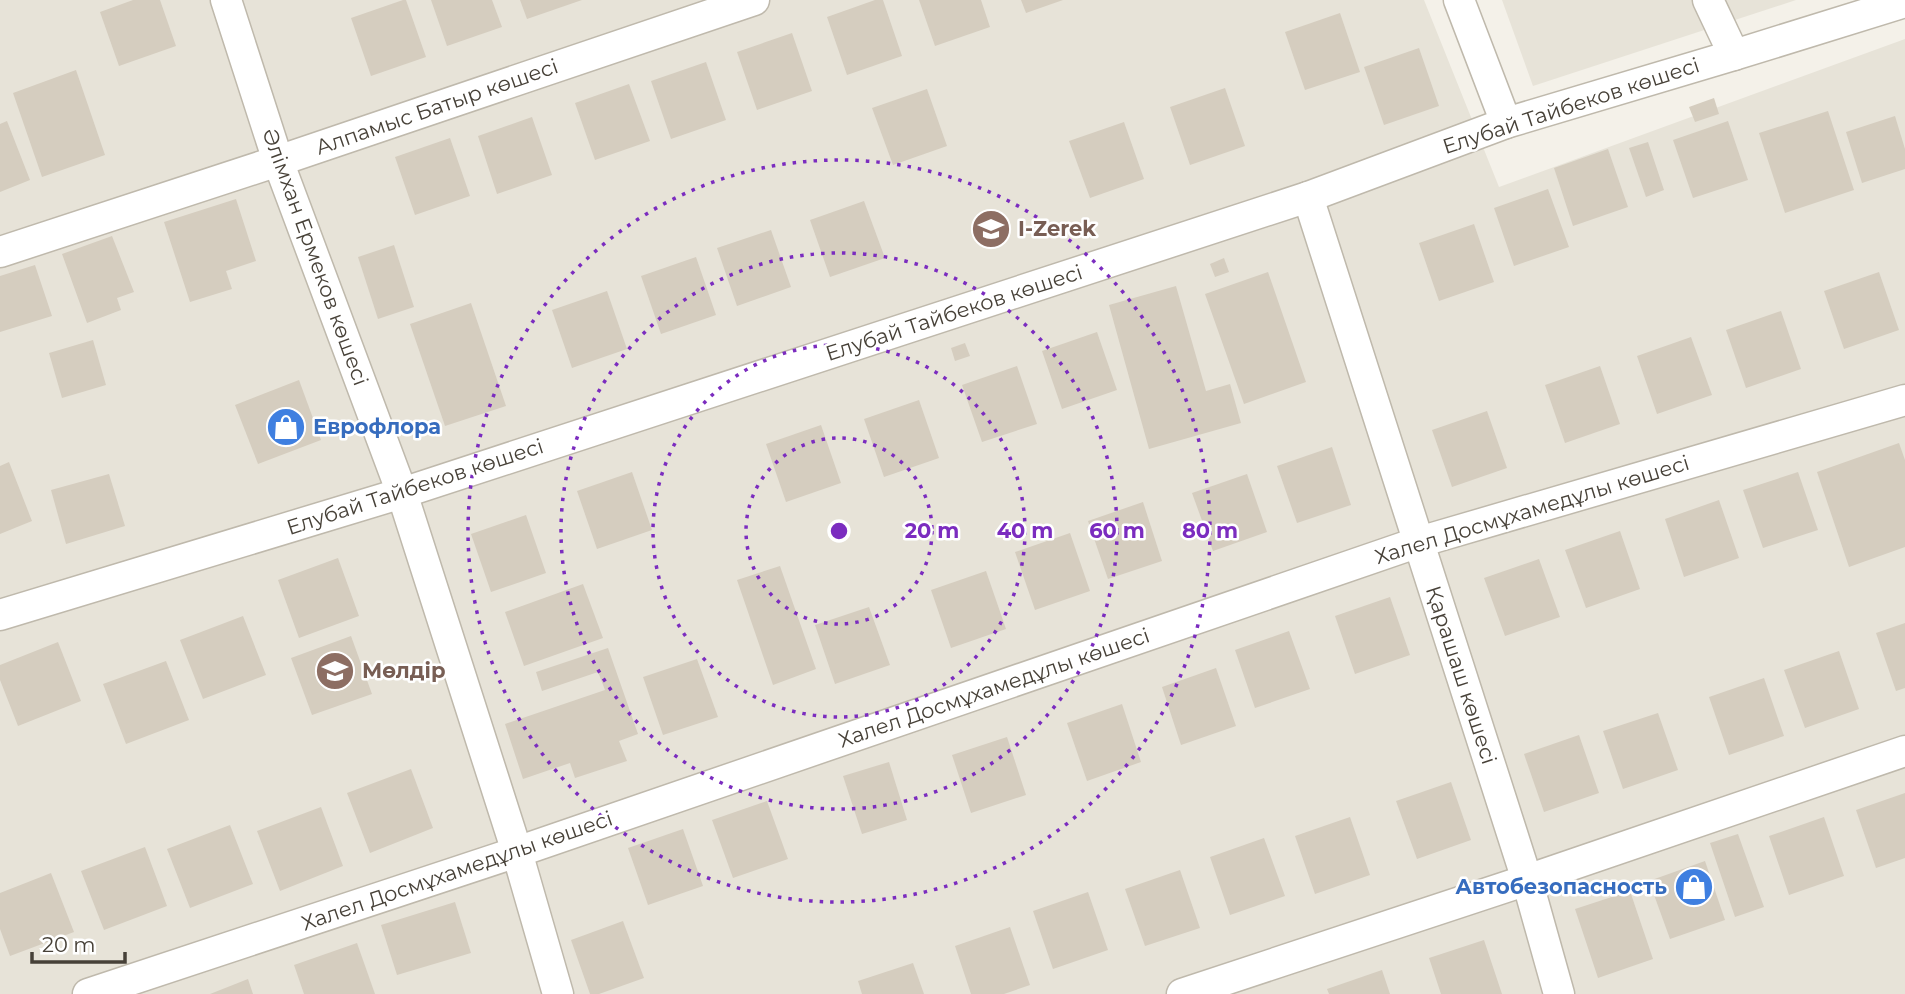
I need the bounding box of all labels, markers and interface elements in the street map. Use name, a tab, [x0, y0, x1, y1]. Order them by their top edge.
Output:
street label: Елубай Тайбеков көшесі	[1439, 52, 1702, 159]
street label: Алпамыс Батыр көшесі	[312, 53, 561, 160]
street label: Әлімхан Ермеков көшесі	[257, 125, 374, 389]
school or university icon: I-Zerek	[970, 208, 1012, 250]
place label: I-Zerek	[1018, 216, 1096, 241]
street label: Елубай Тайбеков көшесі	[822, 259, 1085, 366]
shop icon: Еврофлора	[265, 406, 307, 448]
place label: Еврофлора	[313, 414, 441, 439]
street label: Елубай Тайбеков көшесі	[283, 433, 546, 540]
street label: Халел Досмұхамедұлы көшесі	[1372, 450, 1692, 569]
text: 20 m	[905, 518, 959, 543]
text: 40 m	[997, 518, 1053, 543]
text: 60 m	[1089, 518, 1145, 543]
text: 80 m	[1182, 518, 1238, 543]
centre of rings	[827, 519, 851, 543]
street label: Қарашаш көшесі	[1421, 582, 1502, 767]
street label: Халел Досмұхамедұлы көшесі	[835, 622, 1153, 753]
school or university icon: Мөлдір	[314, 650, 356, 692]
place label: Мөлдір	[362, 658, 445, 683]
street label: Халел Досмұхамедұлы көшесі	[298, 805, 616, 936]
shop icon: Автобезопасность	[1673, 866, 1715, 908]
place label: Автобезопасность	[1455, 874, 1667, 899]
scale bar	[32, 920, 124, 964]
text: 20 m	[42, 932, 96, 957]

